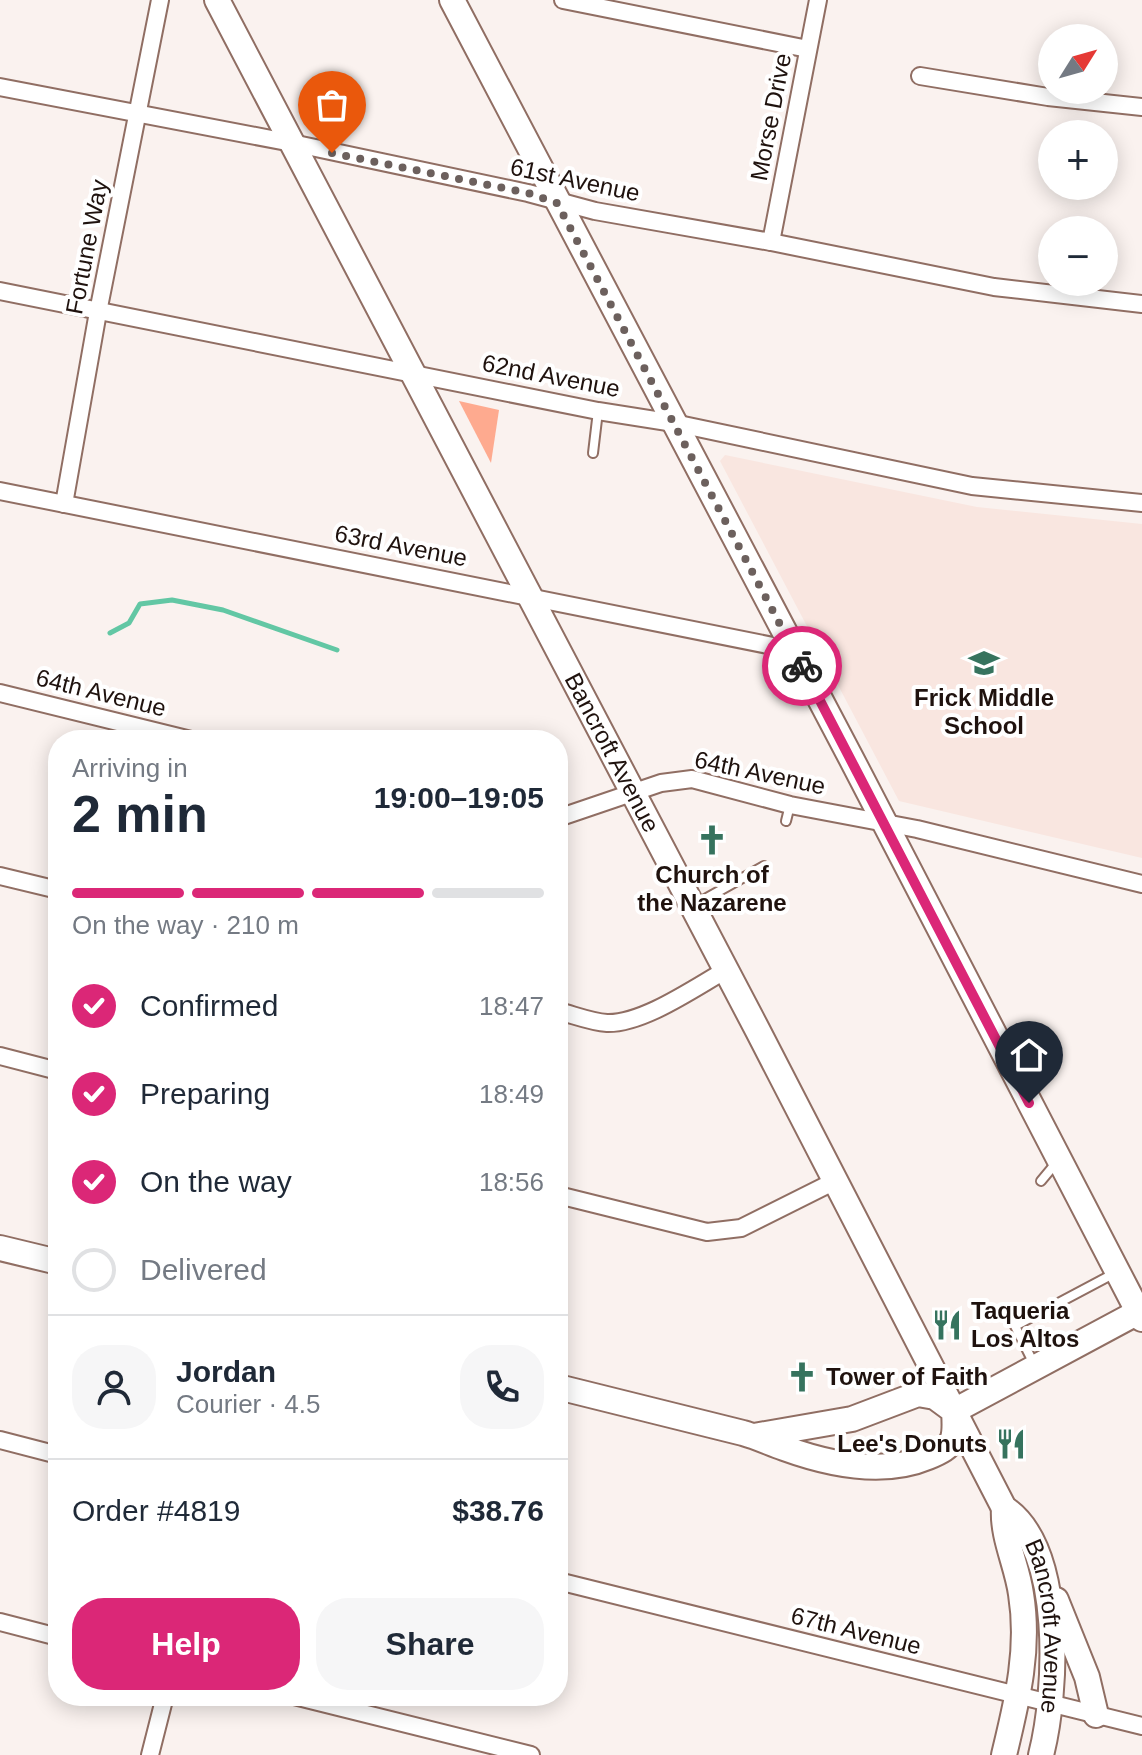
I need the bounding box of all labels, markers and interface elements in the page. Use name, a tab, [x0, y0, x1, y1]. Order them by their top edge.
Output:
north arrow	[1038, 24, 1118, 104]
map controls	[1038, 24, 1118, 296]
street label: Morse Drive	[745, 51, 796, 183]
pin	[298, 71, 366, 153]
icon: bag	[310, 83, 354, 127]
button: +	[1038, 120, 1118, 200]
street label: 61st Avenue	[508, 153, 642, 206]
street label: Fortune Way	[60, 177, 113, 316]
button: −	[1038, 216, 1118, 296]
street label: 62nd Avenue	[480, 349, 622, 402]
street label: 63rd Avenue	[333, 519, 470, 572]
courier	[762, 626, 842, 706]
icon: bike	[780, 644, 824, 688]
school or university icon: Frick Middle School	[967, 646, 1001, 680]
street label: 64th Avenue	[33, 663, 169, 722]
street label: Bancroft Avenue	[560, 668, 665, 837]
place label: Frick Middle School	[914, 684, 1054, 739]
street label: 64th Avenue	[692, 745, 828, 800]
text: Arriving in	[72, 753, 188, 783]
text: 19:00–19:05	[374, 781, 544, 814]
text: 2 min	[72, 785, 208, 843]
church icon: Church of the Nazarene	[695, 823, 729, 857]
place label: Church of the Nazarene	[637, 861, 787, 916]
text: On the way · 210 m	[72, 910, 299, 940]
icon: check	[72, 984, 116, 1028]
text: Confirmed	[140, 989, 278, 1022]
text: 18:47	[479, 991, 544, 1021]
pin	[995, 1021, 1063, 1103]
icon: home	[1007, 1033, 1051, 1077]
icon: check	[72, 1072, 116, 1116]
text: Preparing	[140, 1077, 270, 1110]
text: 18:49	[479, 1079, 544, 1109]
icon: check	[72, 1160, 116, 1204]
text: On the way	[140, 1165, 292, 1198]
text: 18:56	[479, 1167, 544, 1197]
text: Delivered	[140, 1253, 267, 1286]
place label: Taqueria Los Altos	[971, 1297, 1079, 1352]
restaurant icon: Taqueria Los Altos	[930, 1308, 964, 1342]
button: person	[72, 1345, 156, 1429]
button: phone	[460, 1345, 544, 1429]
text: Jordan	[176, 1355, 276, 1388]
church icon: Tower of Faith	[785, 1360, 819, 1394]
place label: Tower of Faith	[826, 1363, 988, 1390]
text: Courier · 4.5	[176, 1389, 321, 1419]
restaurant icon: Lee's Donuts	[994, 1427, 1028, 1461]
place label: Lee's Donuts	[837, 1430, 987, 1457]
text: Order #4819	[72, 1494, 240, 1527]
text: $38.76	[452, 1494, 544, 1527]
street label: Bancroft Avenue	[1020, 1535, 1067, 1715]
button: Help	[72, 1598, 300, 1690]
button: Share	[316, 1598, 544, 1690]
street label: 67th Avenue	[788, 1601, 924, 1660]

